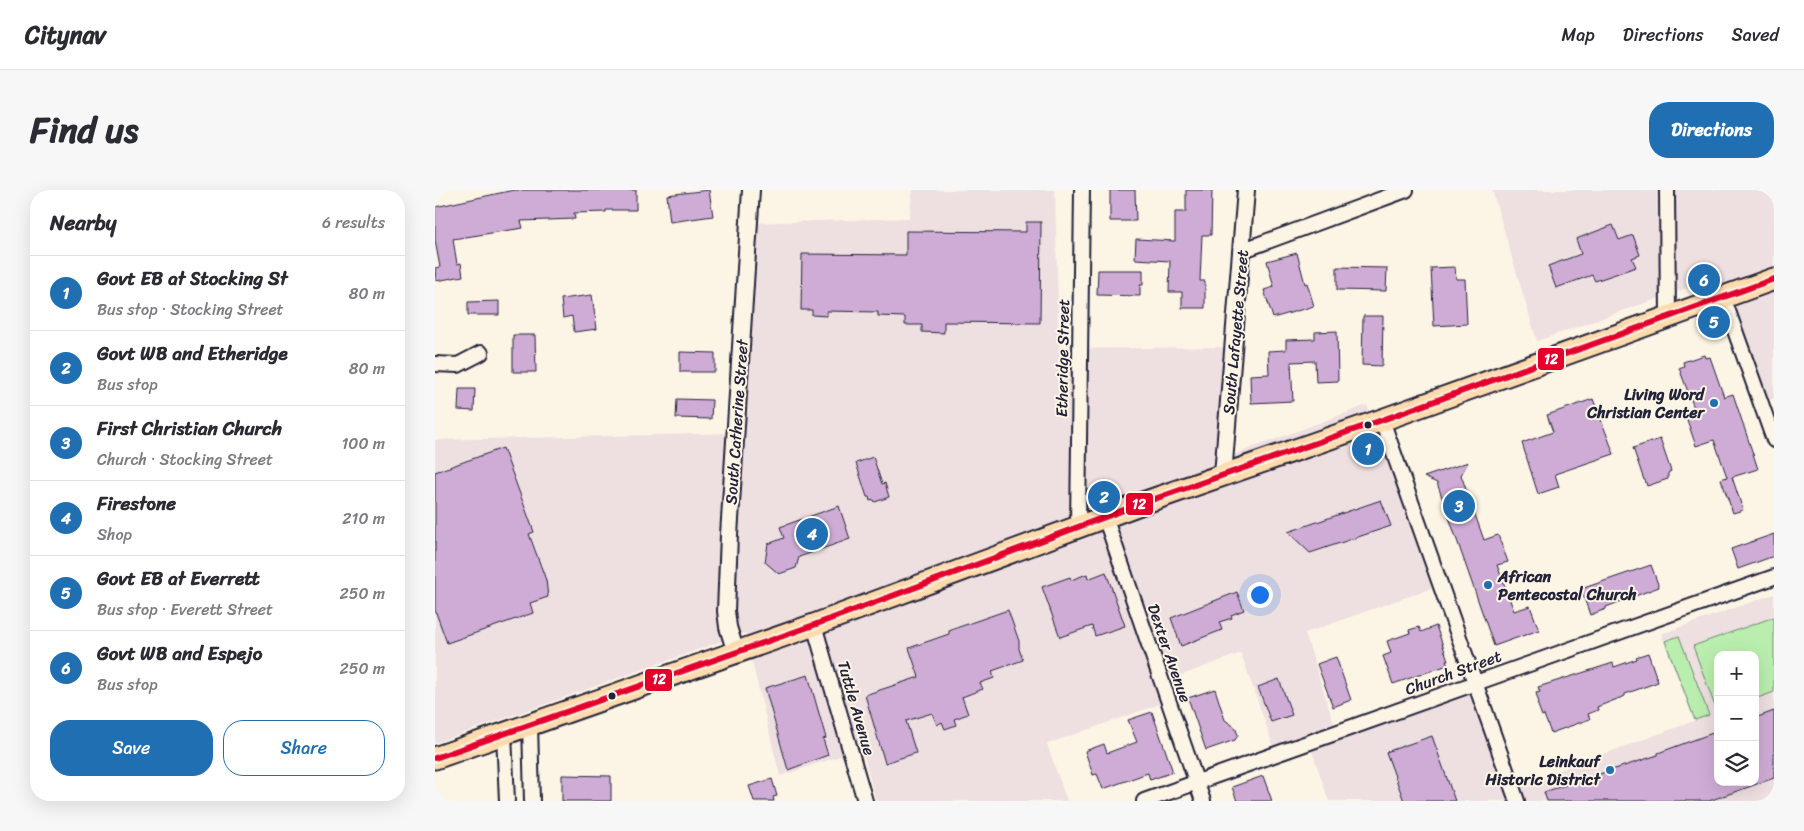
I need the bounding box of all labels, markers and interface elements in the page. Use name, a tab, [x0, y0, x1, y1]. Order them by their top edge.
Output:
text: Citynav	[25, 14, 106, 56]
text: Map	[1562, 19, 1595, 51]
text: Directions	[1623, 19, 1704, 51]
text: Saved	[1732, 19, 1779, 51]
text: Find us	[30, 99, 138, 161]
button: Directions	[1649, 102, 1774, 158]
text: Nearby	[50, 204, 116, 242]
text: 6 results	[322, 208, 385, 237]
street label: South Lafayette Street	[1214, 248, 1257, 416]
pin: 6	[1688, 261, 1720, 299]
text: Govt EB at Stocking St	[97, 262, 288, 295]
text: 1	[63, 279, 69, 308]
text: 80 m	[349, 279, 385, 308]
text: Bus stop · Stocking Street	[97, 295, 284, 324]
street label: Etheridge Street	[1047, 299, 1078, 417]
pin: 5	[1698, 303, 1730, 341]
text: Govt WB and Etheridge	[97, 337, 288, 370]
street label: South Catherine Street	[716, 338, 757, 506]
line badge: 12	[1537, 347, 1565, 371]
text: 12	[1544, 347, 1559, 372]
text: 2	[61, 354, 71, 383]
text: 80 m	[349, 354, 385, 383]
text: Bus stop	[97, 370, 158, 399]
place label: Living Word Christian Center	[1586, 380, 1706, 427]
marker: Living Word Christian Center	[1708, 397, 1720, 409]
text: First Christian Church	[97, 412, 282, 445]
unlabelled marker	[1363, 420, 1373, 430]
text: 3	[62, 429, 70, 458]
text: 100 m	[341, 429, 385, 458]
pin: 1	[1352, 430, 1384, 468]
text: Church · Stocking Street	[97, 445, 273, 474]
pin: 2	[1088, 478, 1120, 516]
text: Firestone	[97, 487, 176, 520]
pin: 3	[1443, 487, 1475, 525]
line badge: 12	[1125, 492, 1154, 516]
text: 12	[1132, 492, 1147, 517]
text: 4	[61, 504, 71, 533]
text: 210 m	[342, 504, 385, 533]
pin: 4	[796, 515, 828, 553]
text: Shop	[97, 520, 132, 549]
text: Govt EB at Everrett	[97, 562, 260, 595]
place label: African Pentecostal Church	[1497, 562, 1637, 609]
text: 5	[61, 579, 71, 608]
text: 250 m	[339, 579, 385, 608]
marker: African Pentecostal Church	[1482, 579, 1494, 591]
your location	[1247, 582, 1273, 608]
text: Bus stop · Everett Street	[97, 595, 273, 624]
street label: Dexter Avenue	[1139, 600, 1200, 707]
text: Govt WB and Espejo	[97, 637, 262, 670]
street label: Church Street	[1401, 642, 1506, 703]
map controls	[1714, 651, 1759, 786]
button: +	[1714, 651, 1759, 696]
text: 6	[61, 654, 71, 683]
text: 250 m	[339, 654, 385, 683]
street label: Tuttle Avenue	[829, 657, 884, 759]
text: 12	[652, 667, 667, 692]
line badge: 12	[644, 668, 673, 692]
text: Bus stop	[97, 670, 158, 699]
unlabelled marker	[607, 691, 617, 701]
button: −	[1714, 696, 1759, 741]
button: Save	[50, 720, 213, 776]
button: Share	[223, 720, 385, 776]
button: layers	[1714, 741, 1759, 786]
place label: Leinkauf Historic District	[1484, 747, 1602, 794]
marker: Leinkauf Historic District	[1604, 764, 1616, 776]

